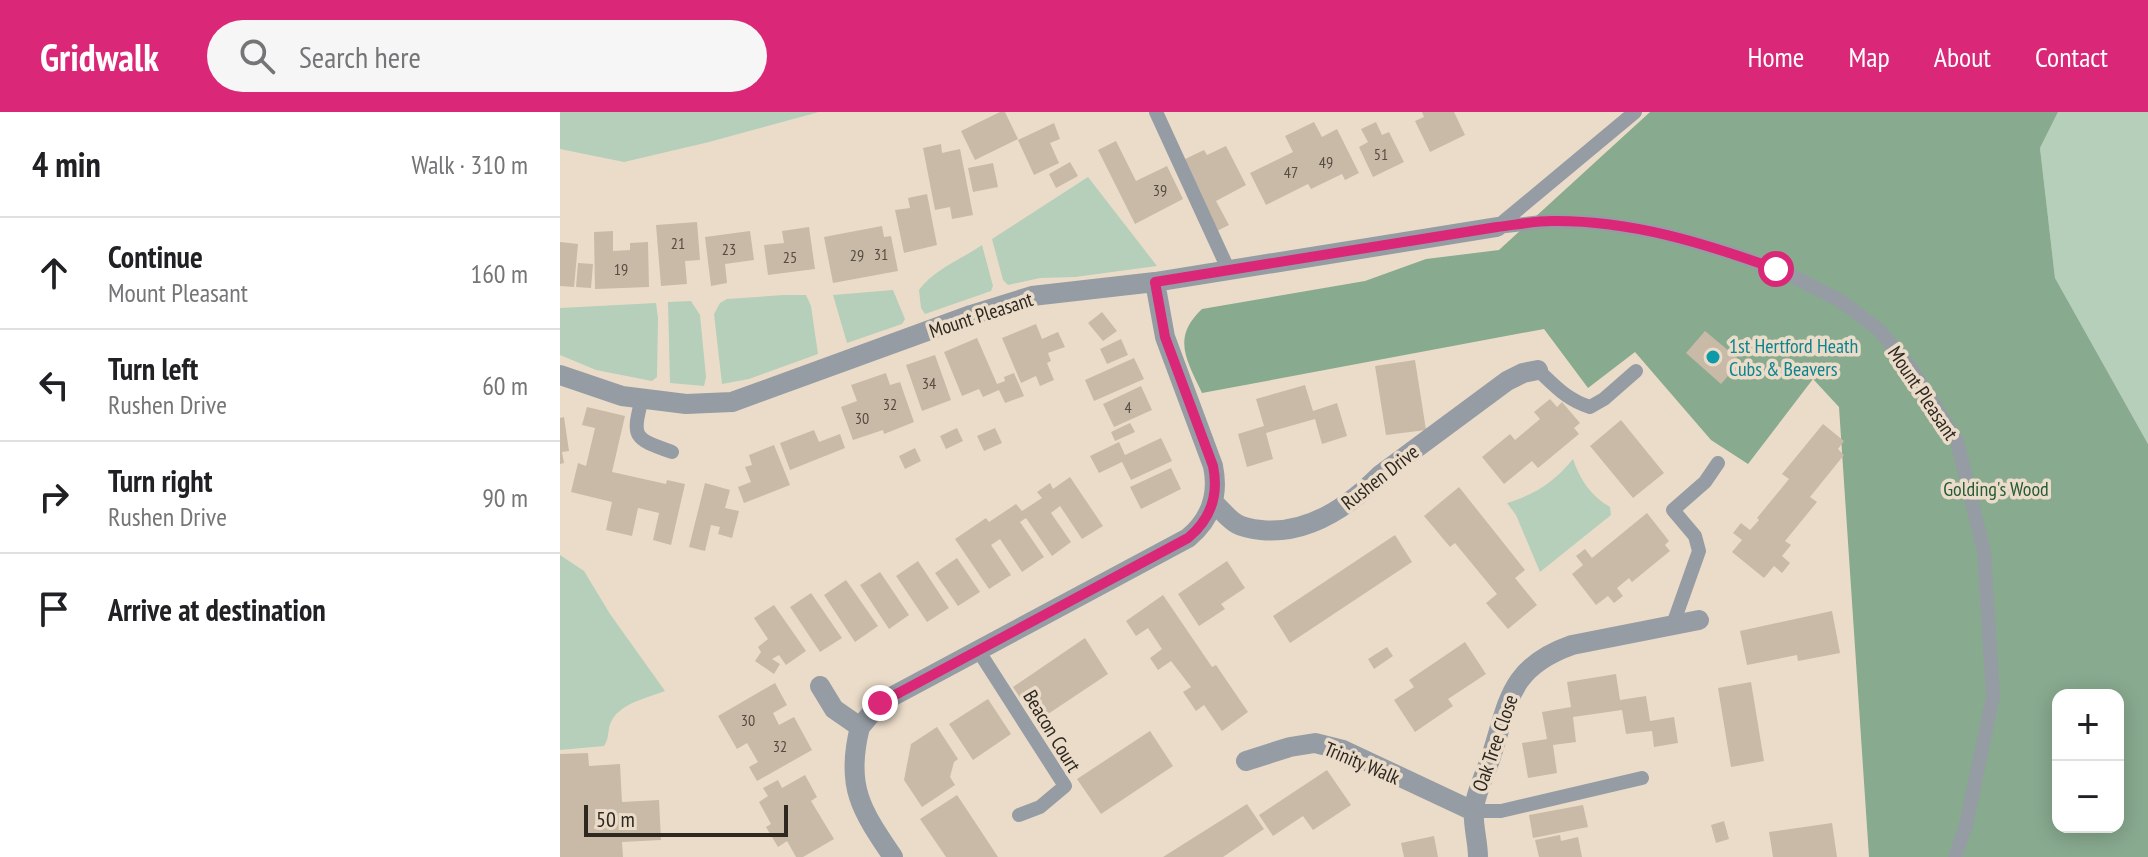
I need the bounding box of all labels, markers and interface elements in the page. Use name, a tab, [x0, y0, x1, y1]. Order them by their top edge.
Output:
search box	[207, 20, 767, 92]
text: Gridwalk	[40, 32, 159, 81]
icon: search	[235, 34, 279, 78]
text: Search here	[299, 37, 421, 76]
text: Home	[1748, 38, 1804, 75]
text: Map	[1848, 38, 1890, 75]
text: About	[1934, 38, 1991, 75]
text: Contact	[2035, 38, 2108, 75]
text: 4 min	[32, 142, 101, 186]
house number: 51	[1374, 144, 1388, 164]
text: Walk · 310 m	[411, 148, 528, 181]
house number: 49	[1319, 152, 1333, 172]
house number: 47	[1284, 162, 1298, 182]
house number: 39	[1153, 180, 1167, 200]
house number: 21	[671, 233, 685, 253]
text: Continue	[108, 237, 203, 276]
house number: 23	[722, 239, 736, 259]
house number: 31	[874, 244, 888, 264]
house number: 29	[850, 245, 864, 265]
house number: 25	[783, 247, 797, 267]
icon: ahead	[32, 251, 76, 295]
route start	[1758, 251, 1794, 287]
text: 160 m	[470, 257, 528, 290]
house number: 19	[614, 259, 628, 279]
text: Mount Pleasant	[108, 276, 248, 309]
street label: Mount Pleasant	[926, 286, 1037, 344]
place label: 1st Hertford Heath Cubs & Beavers	[1729, 333, 1858, 382]
street label: Mount Pleasant	[1882, 341, 1964, 445]
marker: 1st Hertford Heath Cubs & Beavers	[1704, 348, 1722, 366]
text: Turn left	[108, 349, 198, 388]
icon: left	[32, 363, 76, 407]
text: 60 m	[482, 369, 528, 402]
house number: 34	[922, 373, 936, 393]
text: Rushen Drive	[108, 388, 227, 421]
house number: 32	[883, 394, 897, 414]
house number: 4	[1124, 397, 1132, 417]
house number: 30	[855, 408, 869, 428]
street label: Rushen Drive	[1336, 439, 1424, 515]
text: Turn right	[108, 461, 212, 500]
icon: right	[32, 475, 76, 519]
park label: Golding's Wood	[1943, 476, 2049, 502]
text: 90 m	[482, 481, 528, 514]
text: Rushen Drive	[108, 500, 227, 533]
icon: arrive	[32, 587, 76, 631]
text: Arrive at destination	[108, 590, 326, 629]
route end	[862, 685, 898, 721]
street label: Beacon Court	[1017, 685, 1087, 777]
map controls	[2052, 689, 2124, 833]
button: +	[2052, 689, 2124, 761]
street label: Oak Tree Close	[1466, 691, 1524, 795]
house number: 30	[741, 710, 755, 730]
street label: Trinity Walk	[1320, 735, 1404, 791]
house number: 32	[773, 736, 787, 756]
button: −	[2052, 761, 2124, 833]
scale bar	[584, 801, 788, 837]
text: 50 m	[596, 805, 635, 833]

